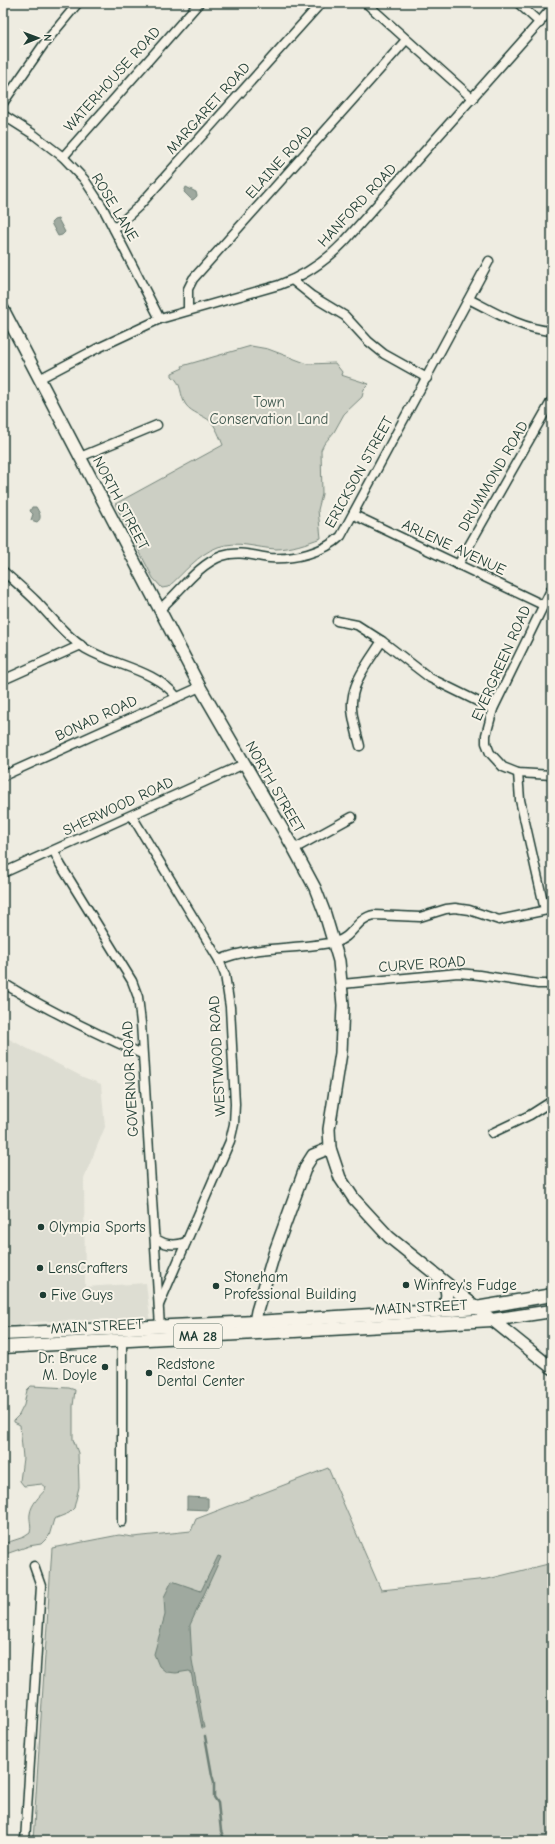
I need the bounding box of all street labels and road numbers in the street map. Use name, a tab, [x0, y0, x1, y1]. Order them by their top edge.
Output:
street label: WATERHOUSE ROAD	[60, 23, 164, 135]
street label: MARGARET ROAD	[162, 58, 254, 158]
street label: ELAINE ROAD	[242, 122, 316, 202]
street label: HANFORD ROAD	[314, 160, 400, 250]
street label: ROSE LANE	[88, 170, 142, 244]
street label: ERICKSON STREET	[321, 413, 397, 531]
street label: DRUMMOND ROAD	[454, 418, 532, 534]
street label: NORTH STREET	[89, 453, 153, 553]
street label: ARLENE AVENUE	[399, 515, 509, 579]
street label: EVERGREEN ROAD	[467, 602, 535, 724]
street label: BONAD ROAD	[52, 691, 140, 745]
street label: NORTH STREET	[241, 738, 309, 836]
street label: SHERWOOD ROAD	[60, 772, 176, 840]
street label: CURVE ROAD	[378, 952, 466, 976]
street label: WESTWOOD ROAD	[205, 995, 229, 1117]
street label: GOVERNOR ROAD	[118, 1020, 142, 1138]
street label: MAIN STREET	[374, 1296, 468, 1318]
street label: MAIN STREET	[50, 1315, 144, 1337]
road number: MA 28	[174, 1324, 222, 1348]

